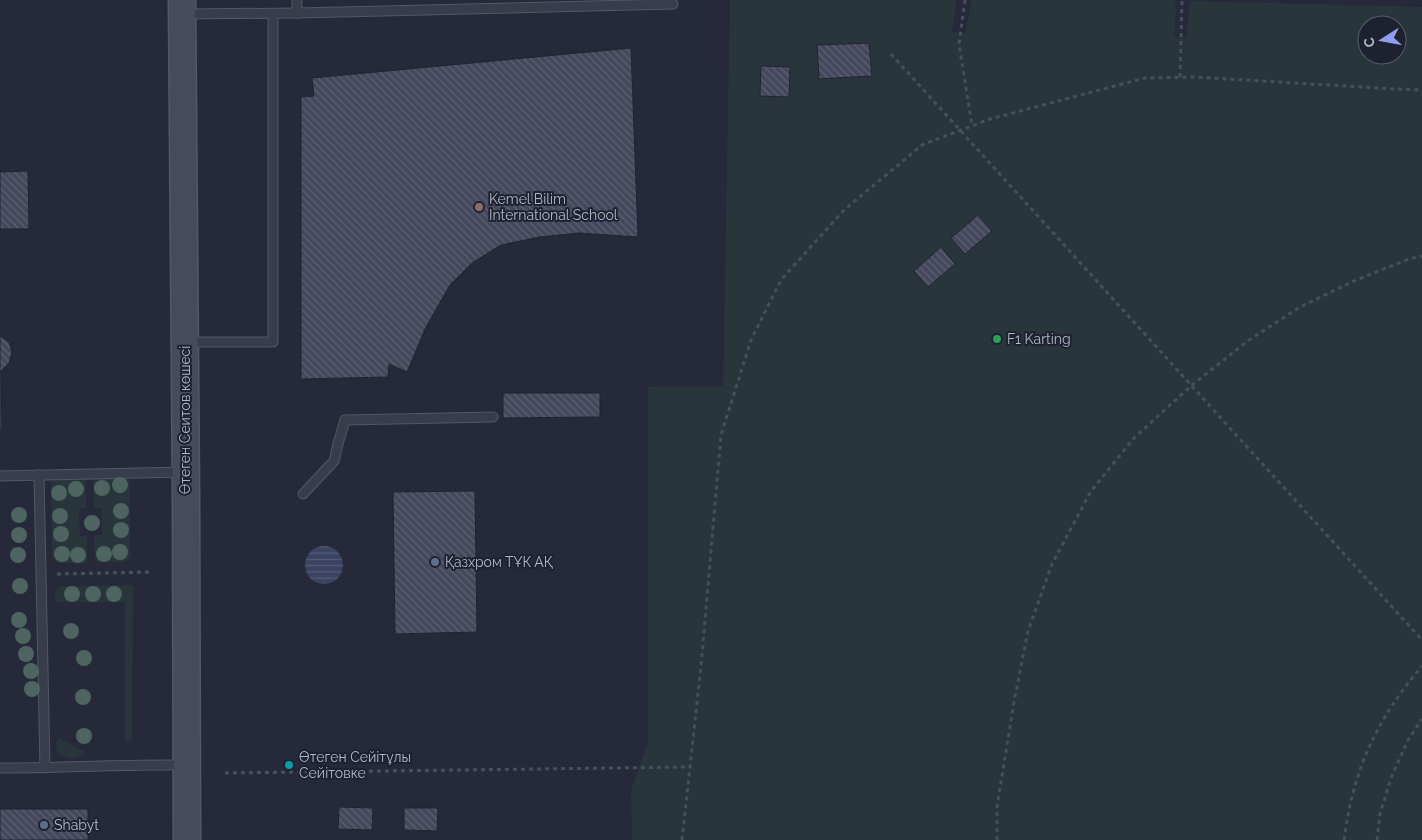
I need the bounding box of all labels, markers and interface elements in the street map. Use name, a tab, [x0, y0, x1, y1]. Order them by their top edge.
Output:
north arrow	[1357, 15, 1407, 65]
text: С	[1360, 36, 1378, 49]
place label: Kemel Bilim International School	[489, 191, 618, 223]
marker: Kemel Bilim International School	[473, 201, 485, 213]
place label: F1 Karting	[1007, 331, 1071, 347]
marker: F1 Karting	[991, 333, 1003, 345]
street label: Өтеген Сеитов көшесі	[177, 346, 193, 494]
place label: Қазхром ТҰК АҚ	[445, 554, 553, 570]
marker: Қазхром ТҰК АҚ	[429, 556, 441, 568]
place label: Өтеген Сейітұлы Сейітовке	[299, 749, 411, 781]
marker: Өтеген Сейітұлы Сейітовке	[283, 759, 295, 771]
place label: Shabyt	[54, 817, 99, 833]
marker: Shabyt	[38, 819, 50, 831]

